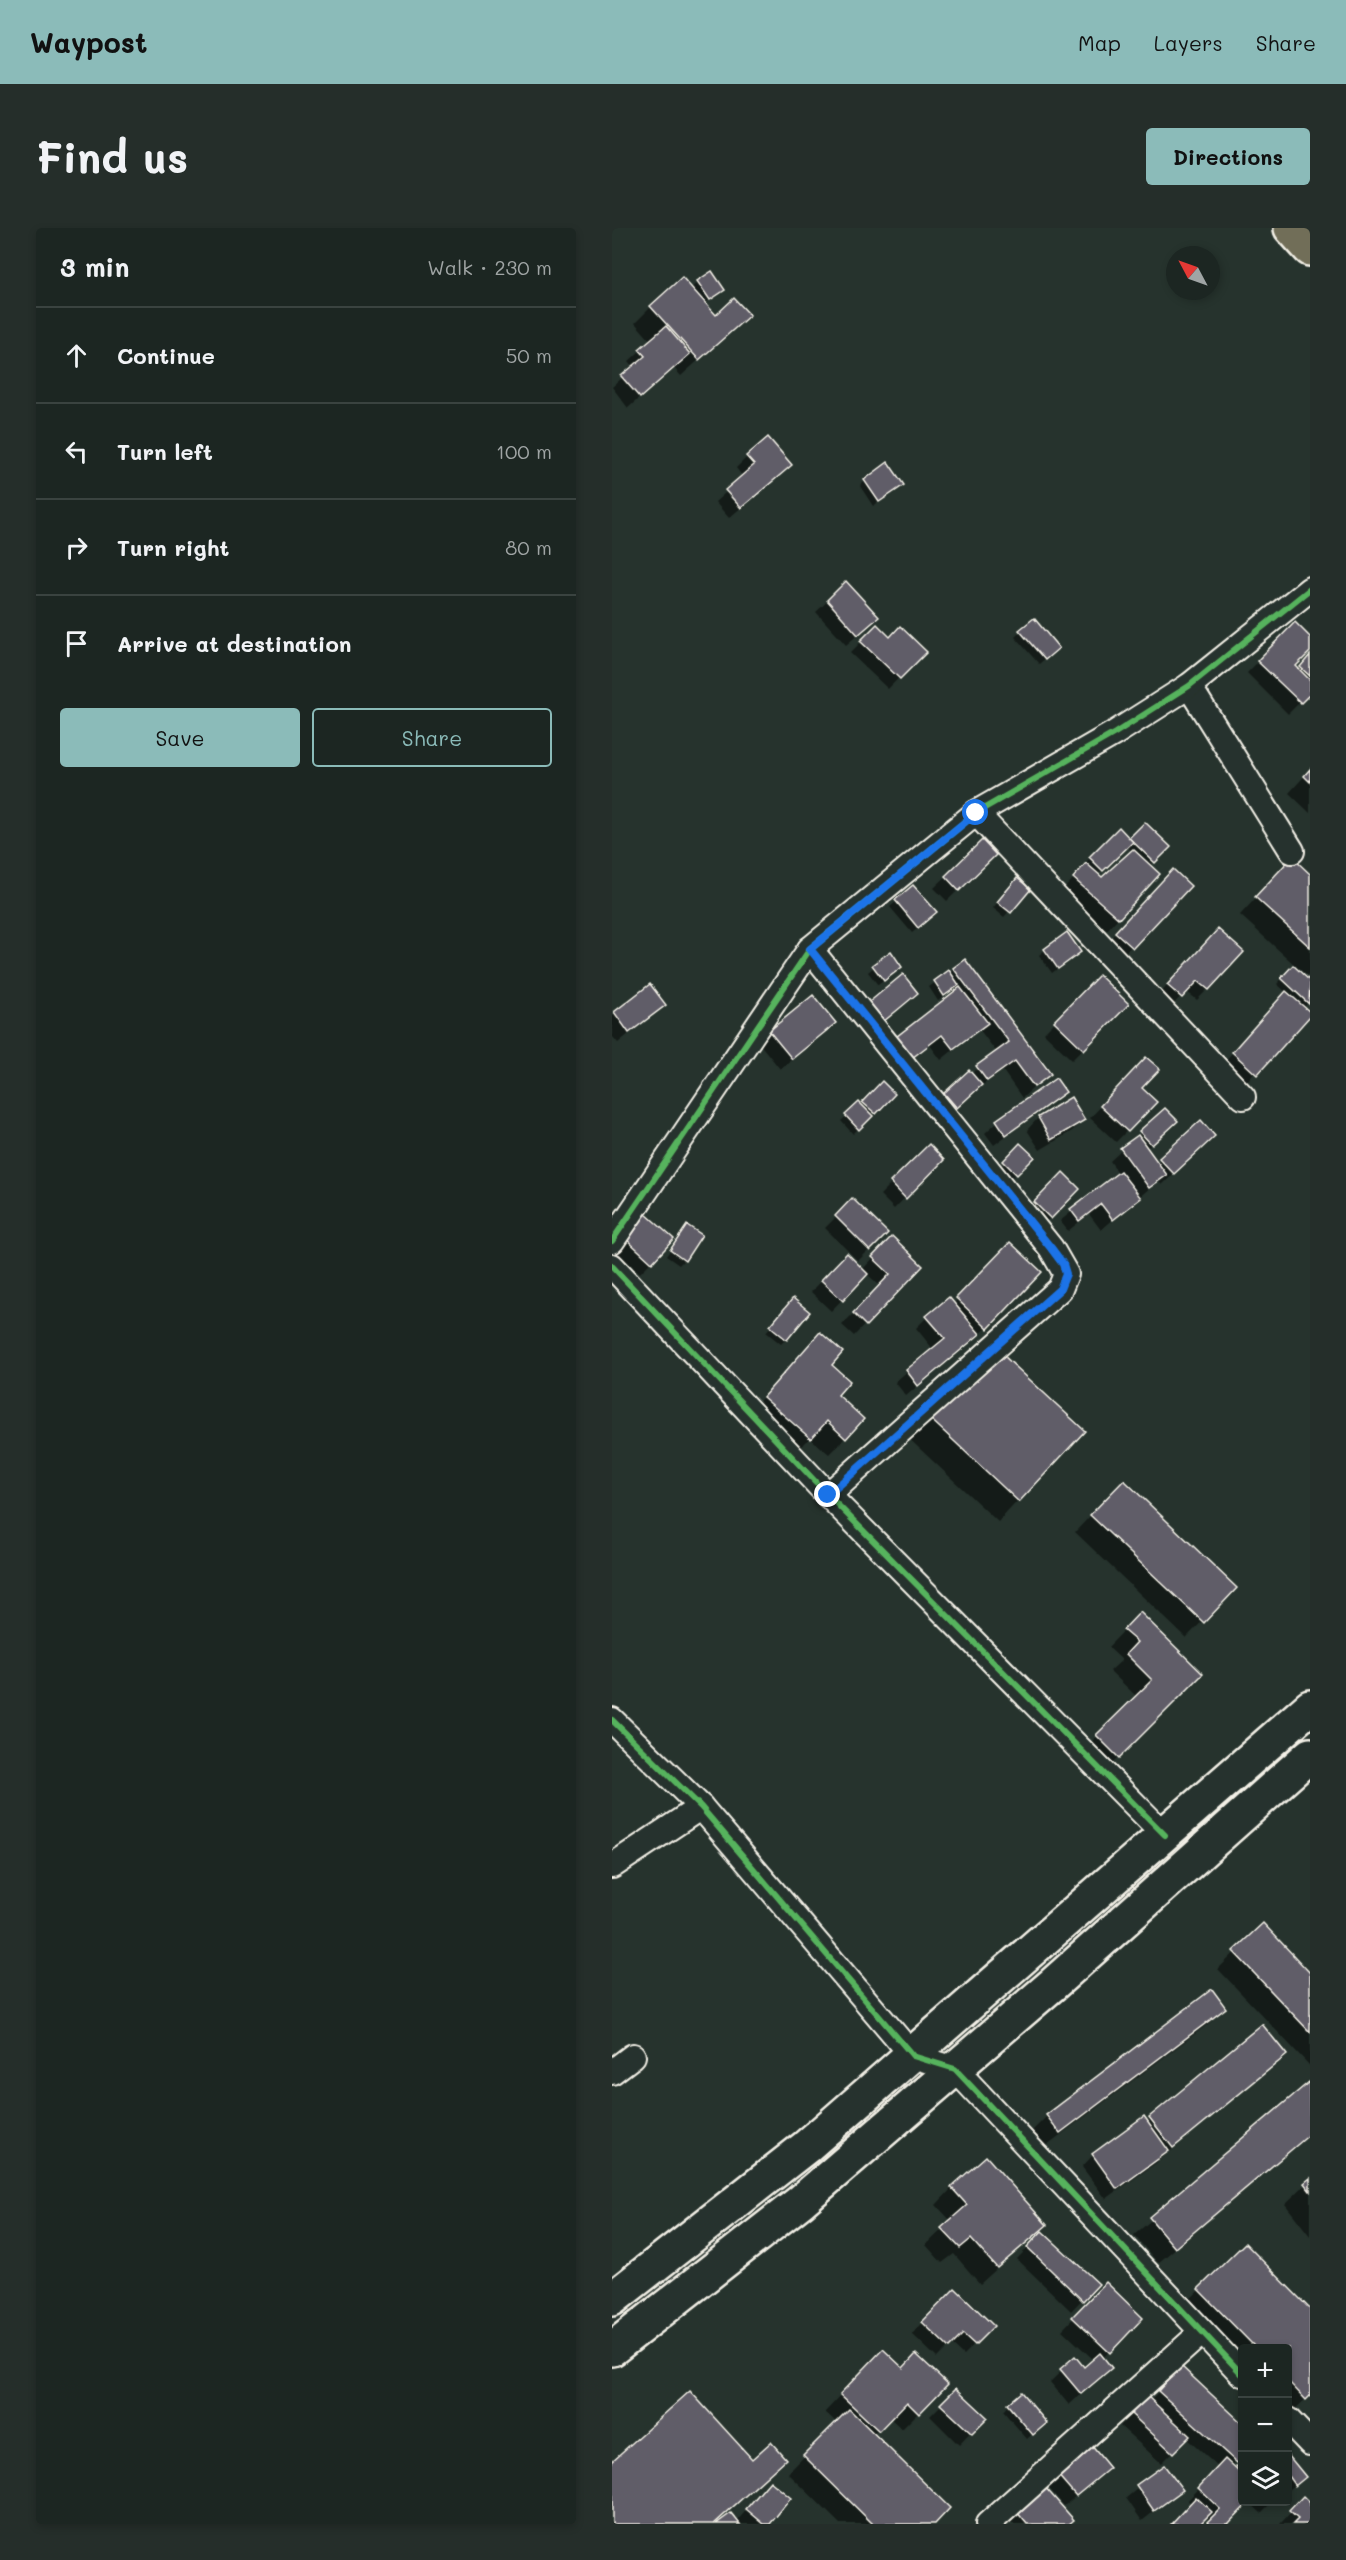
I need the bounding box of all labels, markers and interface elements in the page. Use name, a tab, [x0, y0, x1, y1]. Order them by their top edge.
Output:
text: Waypost	[30, 24, 147, 60]
text: Map	[1078, 29, 1121, 56]
text: Layers	[1154, 29, 1223, 56]
text: Share	[1256, 29, 1316, 56]
button: Directions	[1146, 128, 1310, 185]
text: Find us	[36, 129, 188, 184]
north arrow	[1166, 246, 1220, 300]
text: 3 min	[60, 250, 129, 284]
text: Walk · 230 m	[427, 254, 552, 280]
icon: ahead	[60, 339, 93, 372]
text: Continue	[117, 341, 215, 370]
text: 50 m	[506, 342, 552, 368]
icon: left	[60, 435, 93, 468]
text: Turn left	[117, 437, 213, 466]
text: 100 m	[496, 438, 552, 464]
icon: right	[60, 531, 93, 564]
text: Turn right	[117, 533, 229, 562]
text: 80 m	[505, 534, 552, 560]
icon: arrive	[60, 627, 93, 660]
text: Arrive at destination	[117, 629, 352, 658]
button: Save	[60, 708, 300, 767]
button: Share	[312, 708, 552, 767]
route start	[962, 799, 988, 825]
route end	[814, 1481, 840, 1507]
map controls	[1238, 2344, 1292, 2506]
button: +	[1238, 2344, 1292, 2398]
button: −	[1238, 2398, 1292, 2452]
button: layers	[1238, 2452, 1292, 2506]

